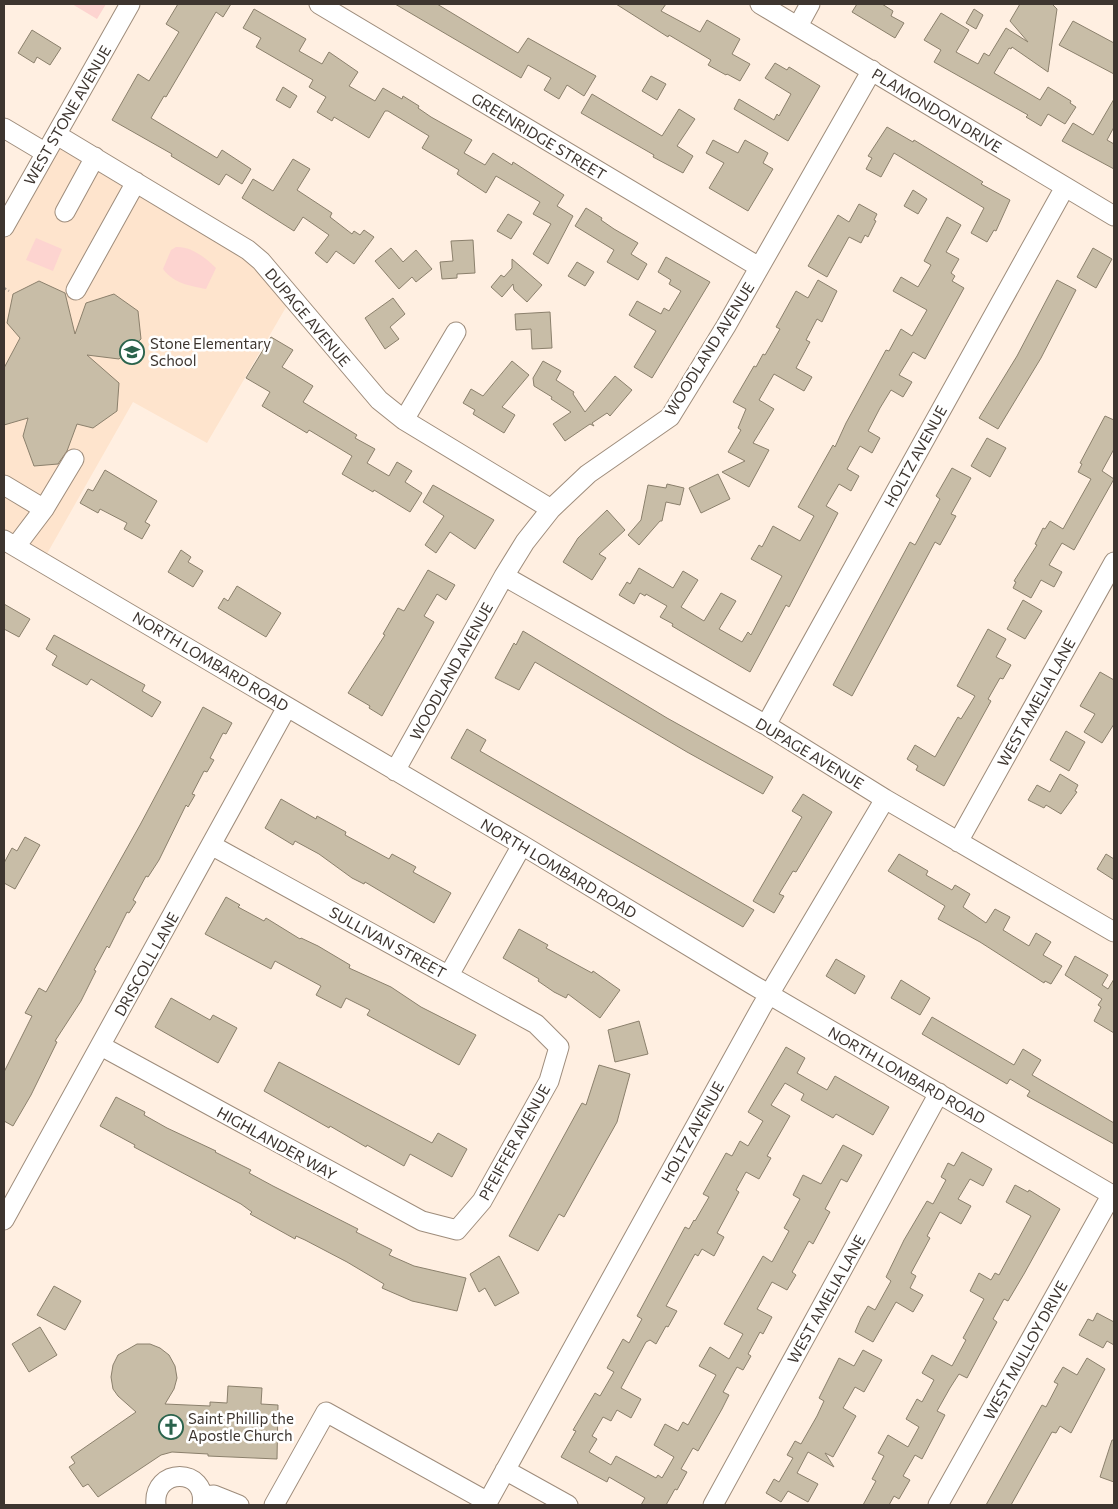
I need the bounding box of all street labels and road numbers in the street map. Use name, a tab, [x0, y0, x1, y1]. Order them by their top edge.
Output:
street label: WEST STONE AVENUE	[20, 42, 114, 188]
street label: PLAMONDON DRIVE	[869, 64, 1005, 156]
street label: GREENRIDGE STREET	[468, 89, 610, 184]
street label: DUPAGE AVENUE	[262, 264, 354, 370]
street label: WOODLAND AVENUE	[660, 279, 758, 419]
street label: HOLTZ AVENUE	[880, 402, 950, 510]
street label: WOODLAND AVENUE	[406, 599, 496, 743]
street label: NORTH LOMBARD ROAD	[130, 607, 292, 715]
street label: WEST AMELIA LANE	[993, 635, 1079, 769]
street label: DUPAGE AVENUE	[753, 714, 867, 792]
street label: NORTH LOMBARD ROAD	[478, 814, 640, 922]
street label: SULLIVAN STREET	[327, 902, 450, 982]
street label: DRISCOLL LANE	[110, 909, 182, 1019]
street label: NORTH LOMBARD ROAD	[825, 1023, 989, 1127]
street label: HOLTZ AVENUE	[657, 1078, 727, 1186]
street label: PFEIFFER AVENUE	[475, 1081, 553, 1203]
street label: HIGHLANDER WAY	[214, 1103, 340, 1183]
street label: WEST AMELIA LANE	[783, 1232, 869, 1366]
street label: WEST MULLOY DRIVE	[979, 1277, 1071, 1423]

